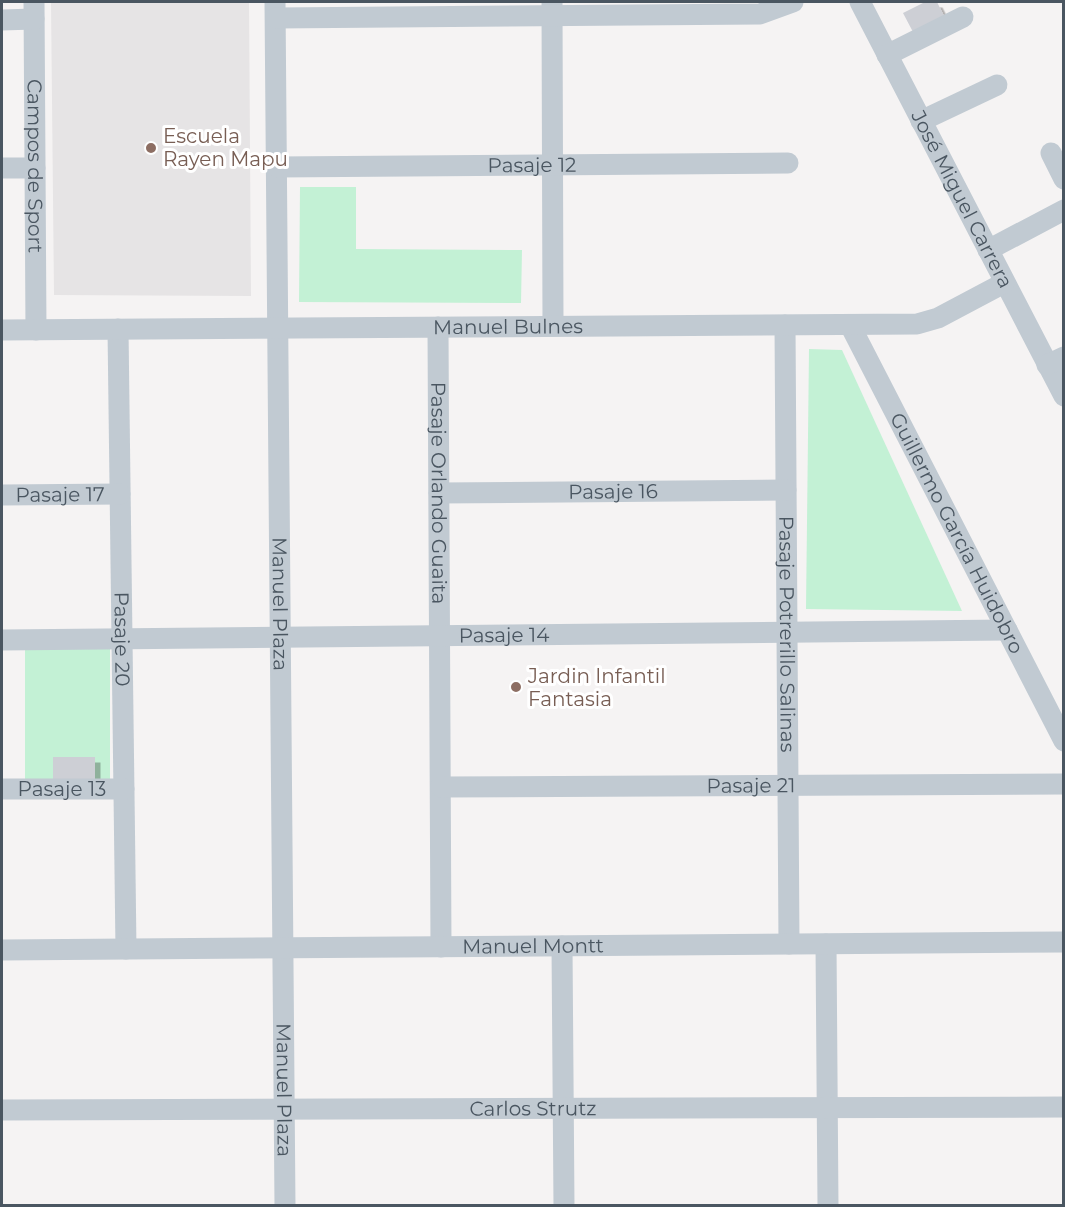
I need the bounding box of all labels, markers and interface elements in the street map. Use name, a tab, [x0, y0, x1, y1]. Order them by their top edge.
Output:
street label: Campos de Sport	[22, 79, 48, 253]
street label: José Miguel Carrera	[906, 105, 1018, 292]
place label: Escuela Rayen Mapu	[163, 124, 288, 171]
marker: Escuela Rayen Mapu	[144, 141, 158, 155]
street label: Pasaje 12	[487, 153, 577, 177]
street label: Manuel Bulnes	[433, 314, 583, 339]
street label: Pasaje Orlando Guaita	[426, 382, 451, 604]
street label: Guillermo García Huidobro	[885, 409, 1029, 658]
street label: Pasaje 16	[568, 479, 658, 504]
street label: Pasaje 17	[15, 482, 105, 507]
street label: Pasaje Potrerillo Salinas	[774, 516, 800, 753]
street label: Manuel Plaza	[267, 537, 293, 671]
street label: Pasaje 20	[109, 591, 135, 687]
street label: Pasaje 14	[458, 623, 549, 647]
place label: Jardin Infantil Fantasia	[527, 664, 666, 711]
marker: Jardin Infantil Fantasia	[509, 680, 523, 694]
street label: Pasaje 21	[706, 773, 795, 798]
street label: Pasaje 13	[18, 777, 106, 801]
street label: Manuel Montt	[462, 933, 604, 959]
street label: Manuel Plaza	[271, 1023, 297, 1157]
street label: Carlos Strutz	[469, 1096, 597, 1121]

